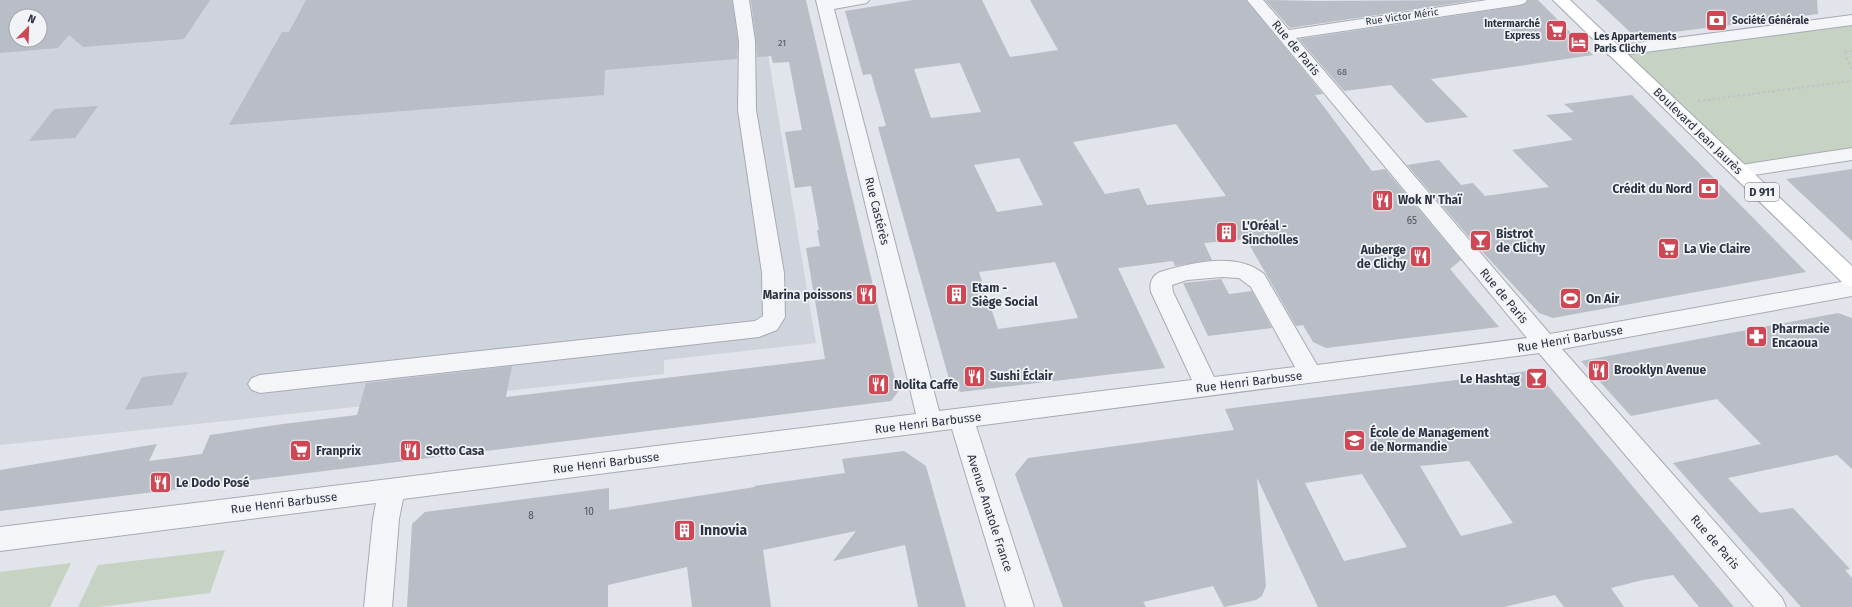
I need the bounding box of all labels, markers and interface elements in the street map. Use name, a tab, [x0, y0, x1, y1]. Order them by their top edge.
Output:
street label: Rue Victor Méric	[1365, 6, 1440, 28]
north arrow	[8, 8, 48, 48]
bank icon: Société Générale	[1704, 8, 1730, 34]
text: N	[26, 12, 38, 27]
place label: Société Générale	[1732, 14, 1809, 27]
place label: Intermarché Express	[1484, 17, 1540, 42]
supermarket icon: Intermarché Express	[1543, 17, 1569, 43]
street label: Rue de Paris	[1269, 18, 1323, 79]
hotel icon: Les Appartements Paris Clichy	[1566, 30, 1592, 56]
place label: Les Appartements Paris Clichy	[1594, 31, 1677, 55]
house number: 21	[778, 38, 786, 48]
house number: 68	[1337, 67, 1347, 77]
street label: Boulevard Jean Jaurès	[1651, 85, 1746, 177]
street label: Rue Castérès	[862, 175, 892, 247]
bank icon: Crédit du Nord	[1695, 176, 1721, 202]
place label: Crédit du Nord	[1613, 182, 1692, 196]
road number: D 911	[1745, 183, 1779, 201]
restaurant icon: Wok N' Thaï	[1370, 187, 1396, 213]
place label: Wok N' Thaï	[1398, 193, 1463, 207]
house number: 65	[1407, 215, 1417, 227]
place label: L'Oréal - Sincholles	[1242, 219, 1299, 247]
building icon: L'Oréal - Sincholles	[1213, 220, 1239, 246]
place label: Bistrot de Clichy	[1496, 227, 1546, 255]
bar icon: Bistrot de Clichy	[1467, 228, 1493, 254]
supermarket icon: La Vie Claire	[1656, 236, 1682, 262]
place label: La Vie Claire	[1684, 242, 1751, 256]
place label: Auberge de Clichy	[1357, 243, 1407, 271]
restaurant icon: Auberge de Clichy	[1408, 244, 1434, 270]
street label: Rue de Paris	[1477, 266, 1531, 327]
place label: Etam - Siège Social	[972, 281, 1038, 309]
restaurant icon: Marina poissons	[854, 282, 880, 308]
building icon: Etam - Siège Social	[943, 282, 969, 308]
sports icon: On Air	[1558, 286, 1584, 312]
place label: Marina poissons	[763, 288, 852, 302]
place label: On Air	[1586, 292, 1620, 306]
place label: Pharmacie Encaoua	[1772, 322, 1830, 350]
street label: Rue Henri Barbusse	[1516, 323, 1624, 355]
pharmacy icon: Pharmacie Encaoua	[1743, 323, 1769, 349]
restaurant icon: Brooklyn Avenue	[1586, 357, 1612, 383]
restaurant icon: Sushi Éclair	[961, 363, 987, 389]
place label: Brooklyn Avenue	[1614, 363, 1706, 377]
bar icon: Le Hashtag	[1523, 366, 1549, 392]
place label: Sushi Éclair	[990, 367, 1053, 383]
street label: Rue Henri Barbusse	[1195, 369, 1303, 395]
restaurant icon: Nolita Caffe	[865, 372, 891, 398]
place label: Le Hashtag	[1460, 372, 1520, 386]
place label: Nolita Caffe	[894, 378, 959, 392]
street label: Rue Henri Barbusse	[874, 410, 982, 436]
place label: École de Management de Normandie	[1370, 424, 1489, 454]
school or university icon: École de Management de Normandie	[1342, 427, 1368, 453]
supermarket icon: Franprix	[288, 438, 314, 464]
restaurant icon: Sotto Casa	[398, 438, 424, 464]
place label: Franprix	[316, 444, 362, 458]
place label: Sotto Casa	[426, 444, 485, 458]
street label: Rue Henri Barbusse	[552, 450, 660, 476]
street label: Avenue Anatole France	[964, 452, 1016, 574]
restaurant icon: Le Dodo Posé	[148, 470, 174, 496]
place label: Le Dodo Posé	[176, 476, 250, 490]
street label: Rue Henri Barbusse	[230, 490, 338, 516]
house number: 10	[584, 506, 594, 518]
house number: 8	[528, 510, 534, 522]
street label: Rue de Paris	[1688, 512, 1743, 572]
building icon: Innovia	[672, 517, 698, 543]
place label: Innovia	[700, 522, 747, 539]

